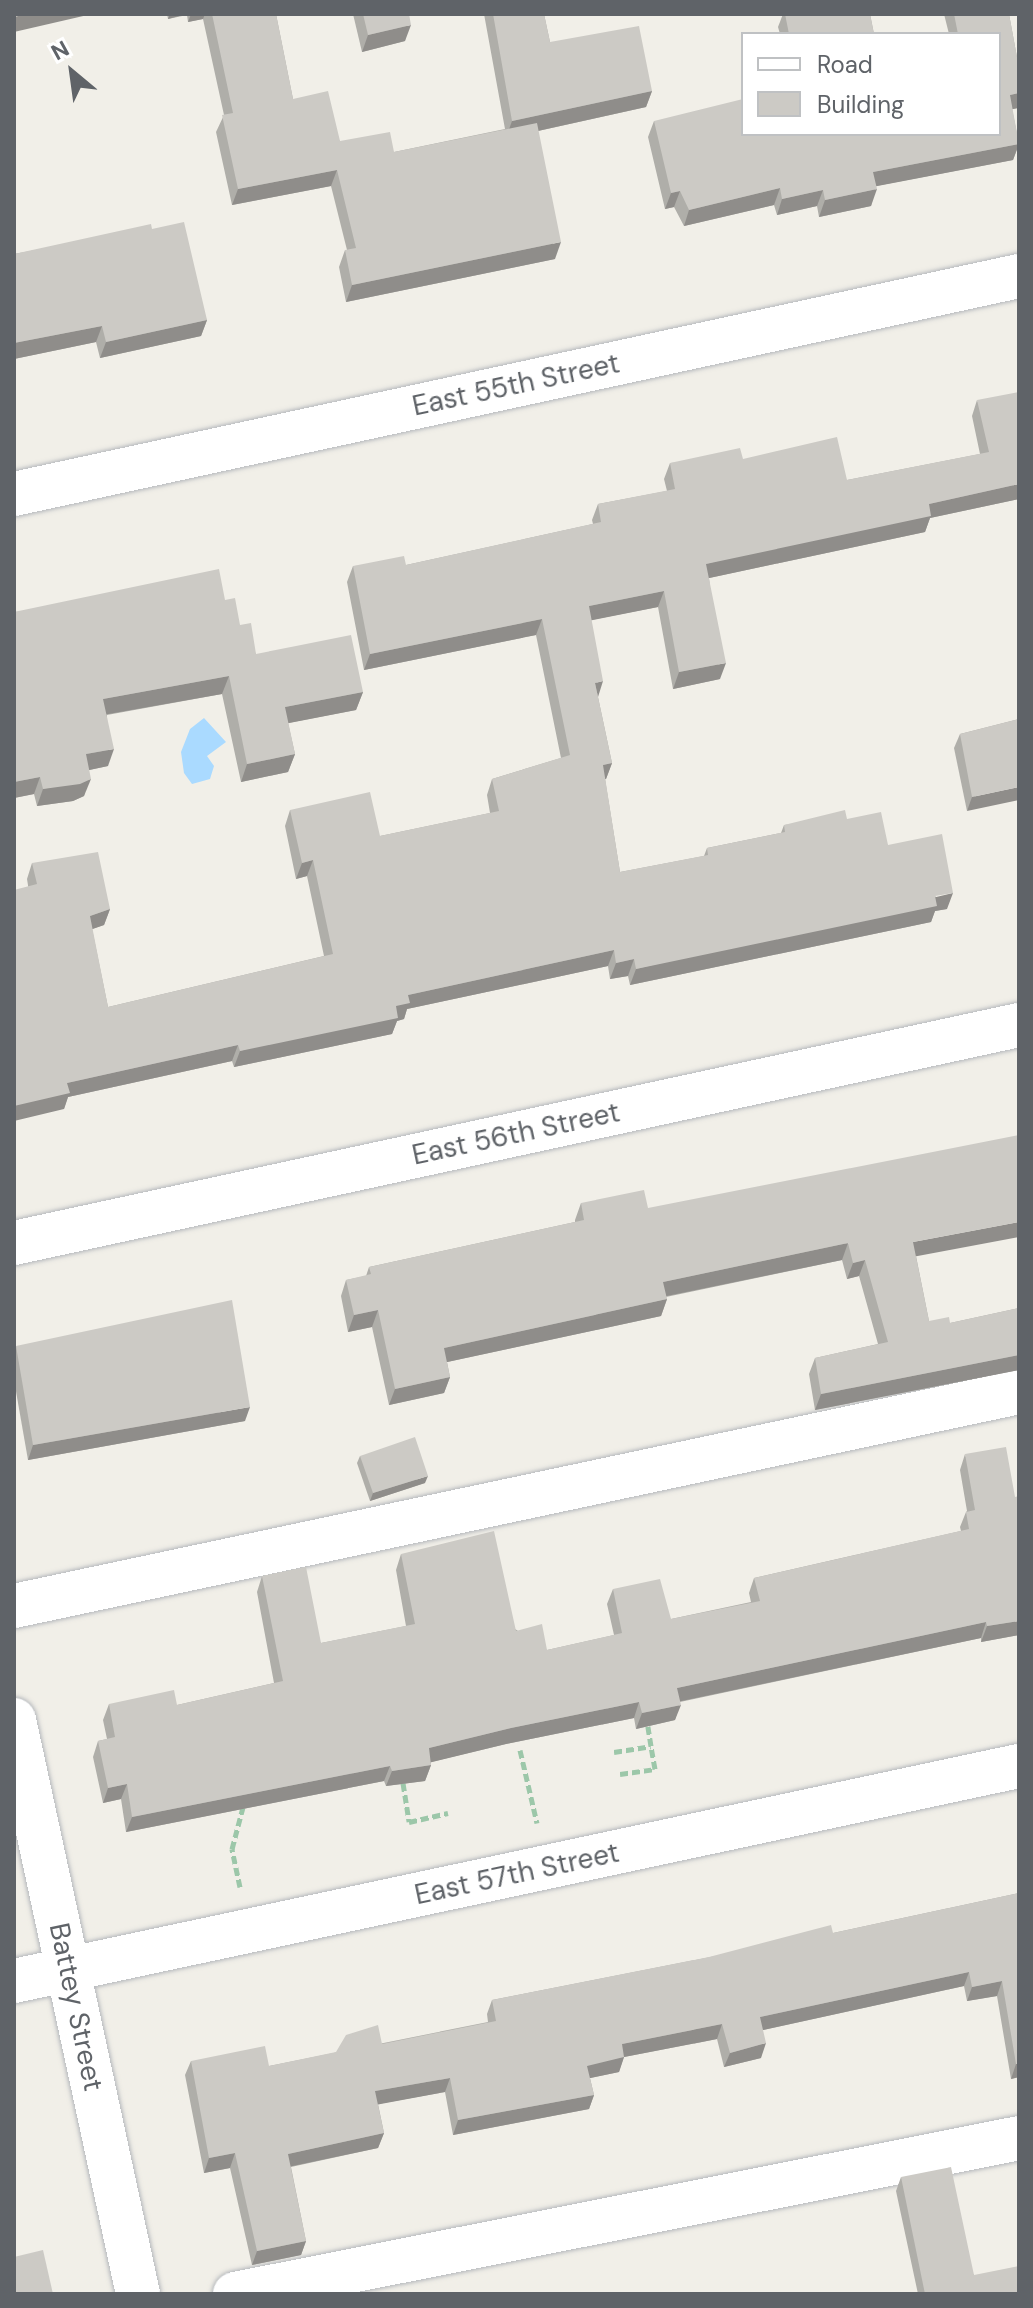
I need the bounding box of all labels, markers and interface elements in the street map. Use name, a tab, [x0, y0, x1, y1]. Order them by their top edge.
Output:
north arrow	[32, 32, 112, 112]
legend	[741, 32, 1001, 136]
text: N	[46, 34, 74, 67]
text: Road	[817, 49, 873, 80]
text: Building	[817, 89, 904, 120]
street label: East 55th Street	[409, 347, 623, 423]
street label: East 56th Street	[409, 1096, 623, 1172]
street label: East 57th Street	[412, 1836, 622, 1912]
street label: Battey Street	[42, 1920, 110, 2094]

